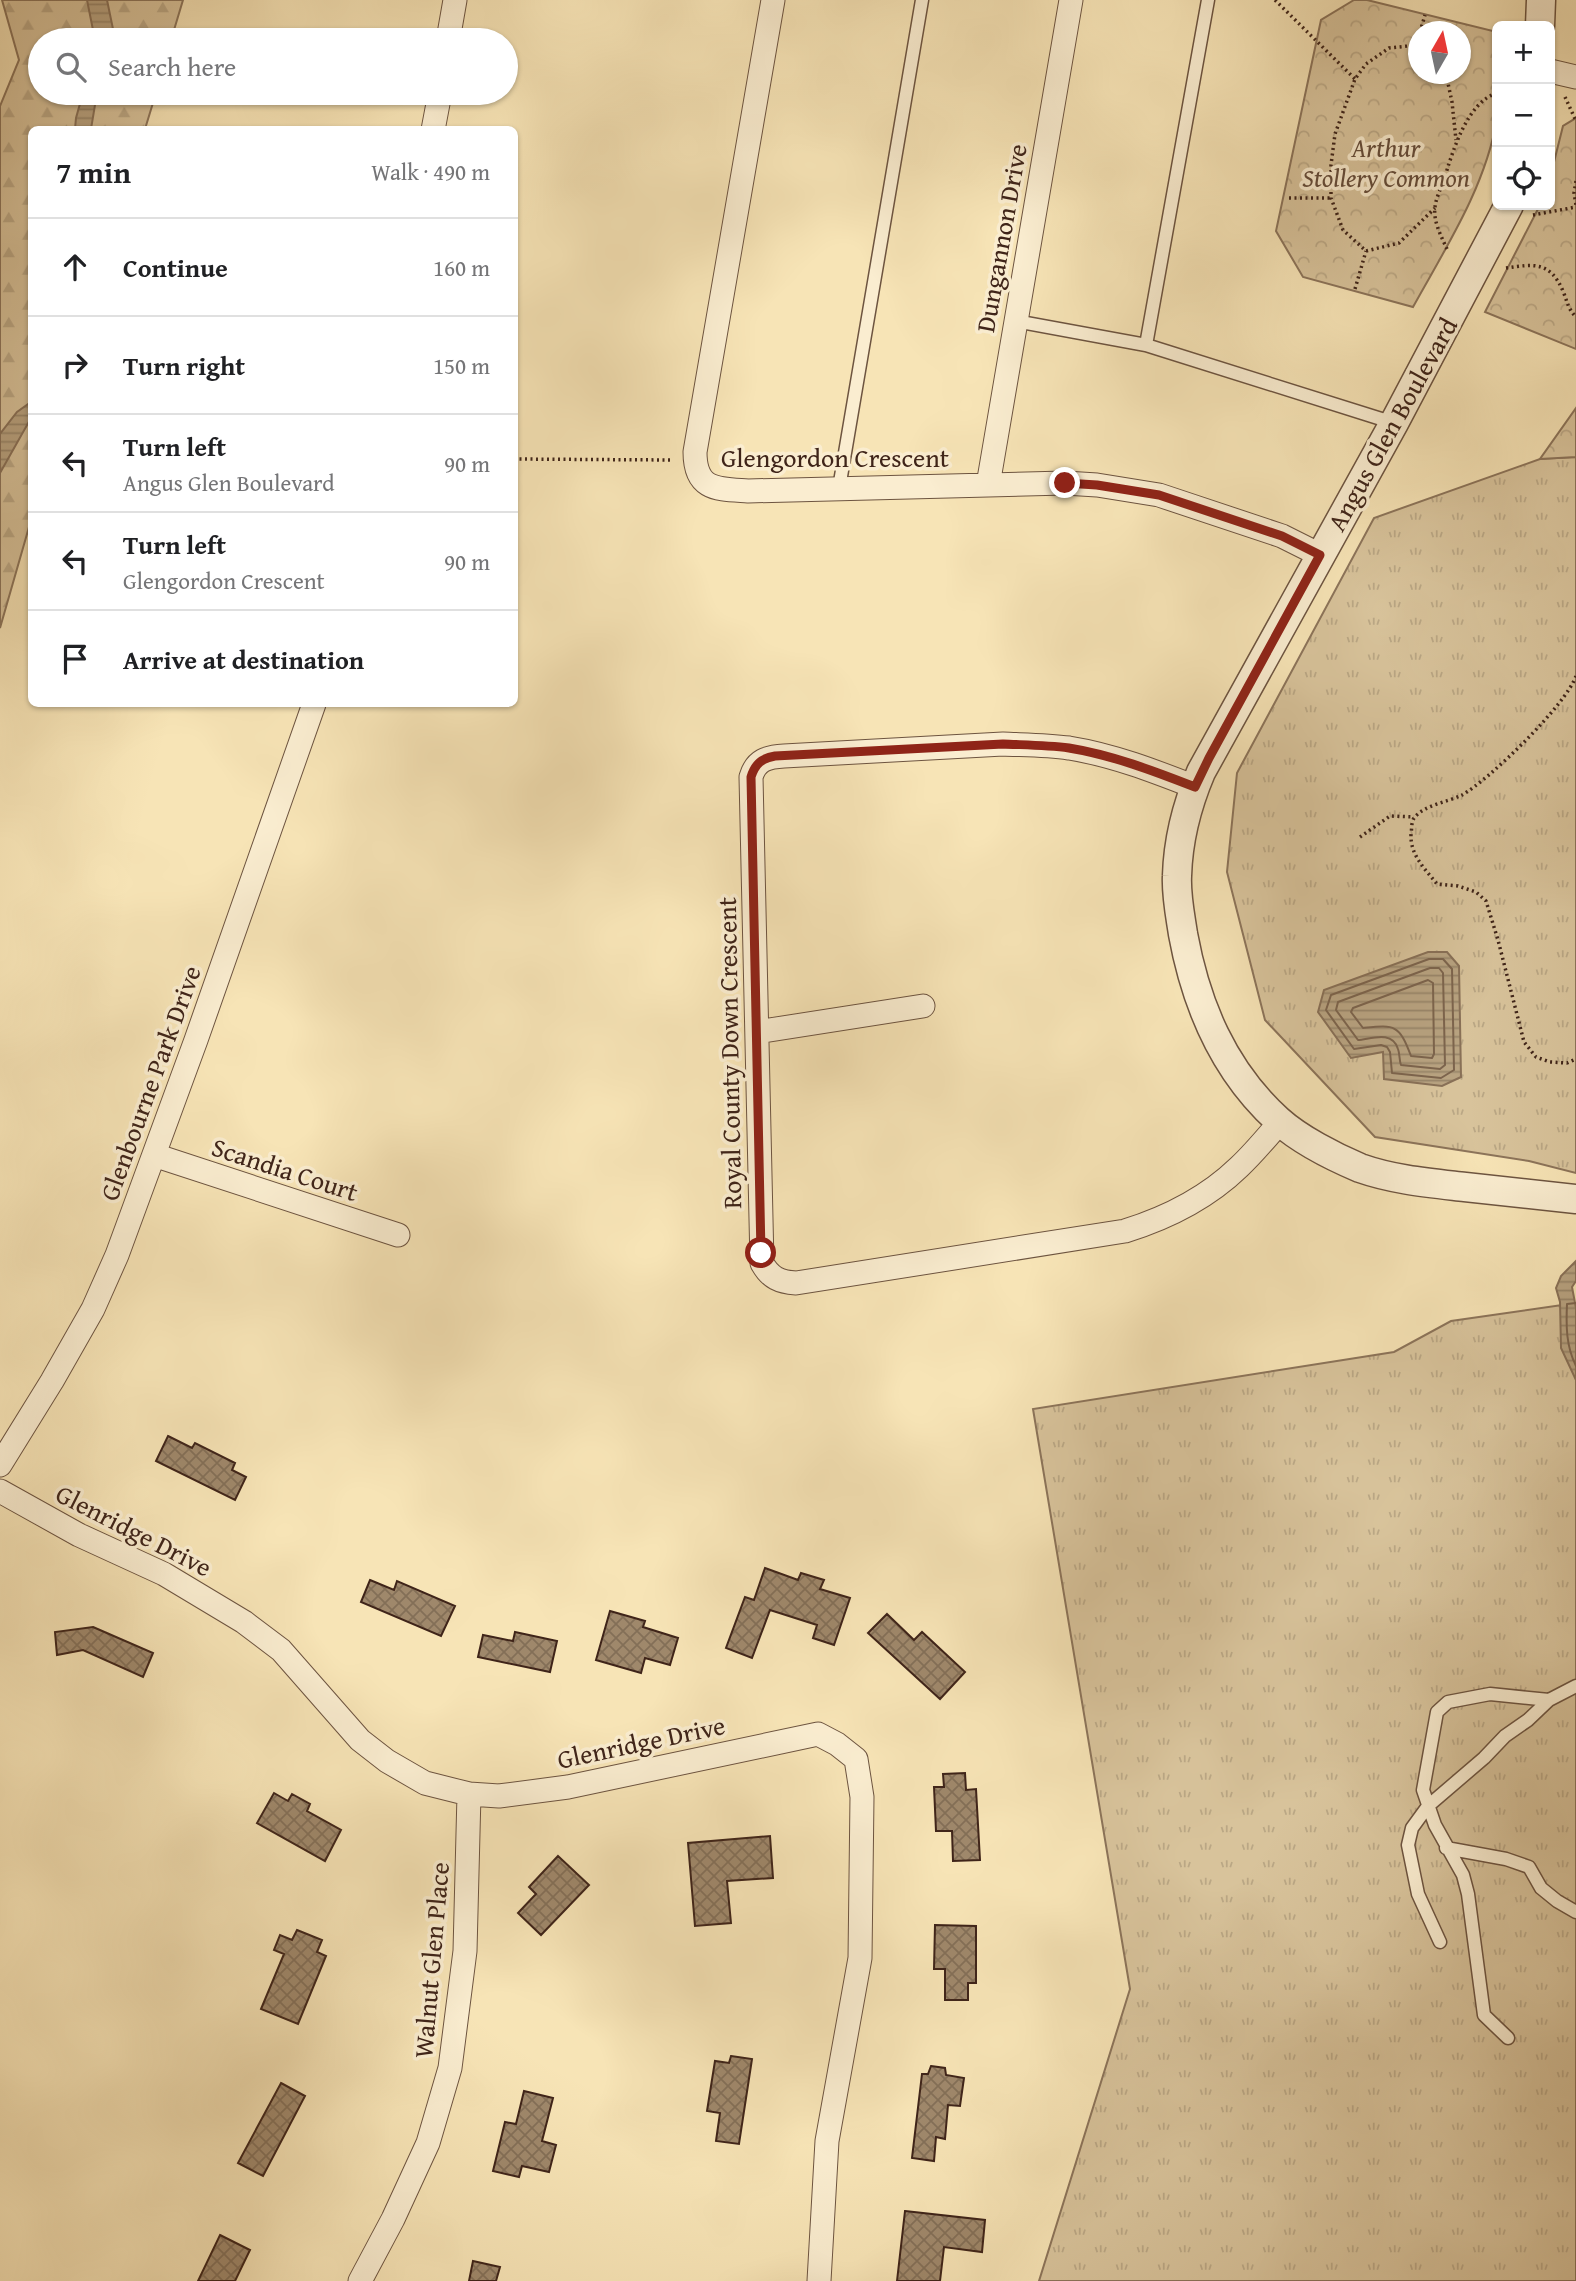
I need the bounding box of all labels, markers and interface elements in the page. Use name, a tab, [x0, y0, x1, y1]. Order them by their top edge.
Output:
north arrow	[1408, 21, 1471, 84]
map controls	[1492, 21, 1555, 210]
button: +	[1492, 21, 1555, 84]
search box	[28, 28, 518, 105]
text: Search here	[108, 47, 236, 86]
icon: search	[52, 48, 90, 86]
button: −	[1492, 84, 1555, 147]
park label: Arthur Stollery Common	[1302, 128, 1470, 197]
street label: Dungannon Drive	[965, 141, 1037, 335]
button: locate	[1492, 147, 1555, 210]
text: 7 min	[56, 150, 131, 194]
text: Walk · 490 m	[371, 155, 490, 188]
icon: ahead	[56, 248, 94, 286]
text: Continue	[123, 248, 228, 287]
text: 160 m	[433, 251, 490, 284]
street label: Angus Glen Boulevard	[1317, 310, 1467, 538]
icon: right	[56, 346, 94, 384]
text: Turn right	[123, 346, 245, 385]
text: 150 m	[433, 349, 490, 382]
text: Turn left	[123, 427, 226, 466]
street label: Glengordon Crescent	[721, 438, 949, 477]
icon: left	[56, 444, 94, 482]
text: 90 m	[444, 447, 490, 480]
text: Angus Glen Boulevard	[123, 466, 335, 499]
route end	[1049, 467, 1080, 498]
text: Turn left	[123, 525, 226, 564]
icon: left	[56, 542, 94, 580]
text: 90 m	[444, 545, 490, 578]
text: Glengordon Crescent	[123, 564, 325, 597]
icon: arrive	[56, 640, 94, 678]
text: Arrive at destination	[123, 640, 364, 679]
street label: Royal County Down Crescent	[707, 897, 751, 1209]
street label: Glenbourne Park Drive	[89, 960, 211, 1206]
street label: Scandia Court	[207, 1127, 363, 1211]
route start	[745, 1237, 776, 1268]
street label: Glenridge Drive	[49, 1474, 219, 1586]
street label: Glenridge Drive	[554, 1705, 728, 1779]
street label: Walnut Glen Place	[403, 1860, 459, 2060]

